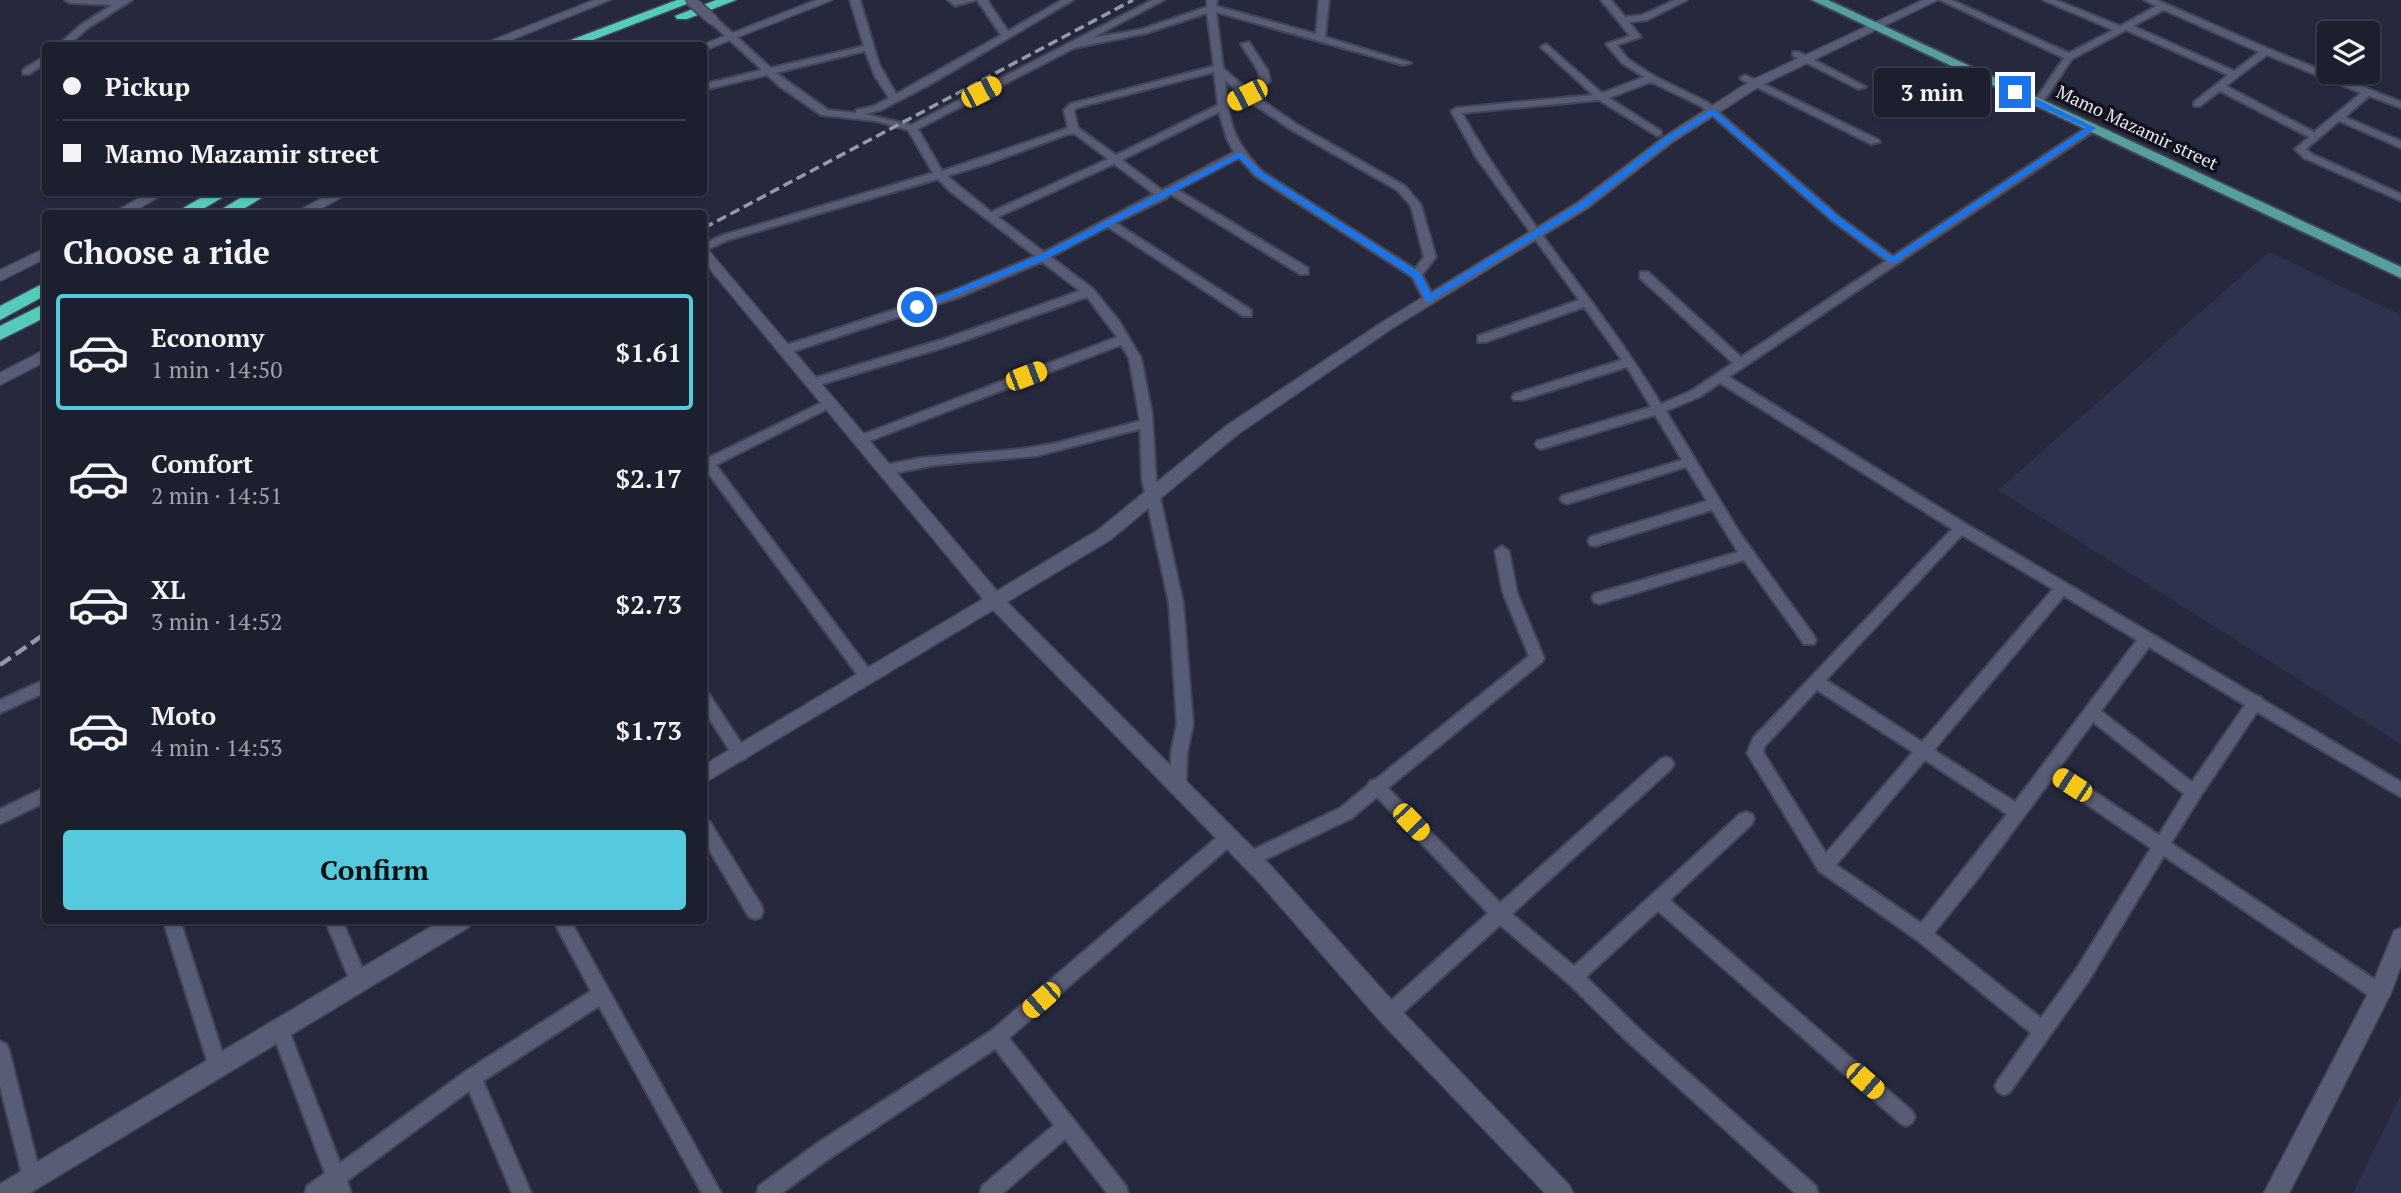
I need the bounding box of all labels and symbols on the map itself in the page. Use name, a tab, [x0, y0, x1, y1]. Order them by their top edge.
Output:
callout: 3 min	[1875, 68, 1990, 116]
car	[958, 73, 1005, 111]
car	[1224, 76, 1271, 114]
route end	[1999, 76, 2031, 108]
street label: Mamo Mazamir street	[2053, 79, 2222, 175]
route start	[901, 291, 933, 323]
car	[1003, 359, 1050, 393]
car	[2049, 765, 2096, 805]
car	[1389, 800, 1434, 844]
car	[1019, 978, 1064, 1022]
car	[1843, 1059, 1888, 1103]

